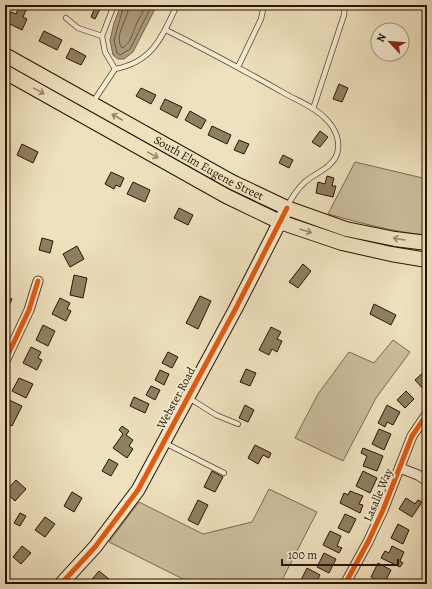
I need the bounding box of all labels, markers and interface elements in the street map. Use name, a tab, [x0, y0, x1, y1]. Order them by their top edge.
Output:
north arrow	[370, 22, 410, 62]
text: N	[373, 31, 390, 45]
one-way arrow	[33, 88, 45, 95]
one-way arrow	[111, 113, 123, 121]
street label: South Elm Eugene Street	[151, 132, 266, 204]
one-way arrow	[146, 151, 158, 159]
one-way arrow	[300, 228, 313, 235]
one-way arrow	[393, 235, 406, 243]
street label: Webster Road	[153, 364, 199, 433]
street label: Lasalle Way	[360, 465, 397, 524]
scale bar	[282, 541, 398, 567]
text: 100 m	[288, 547, 317, 563]

